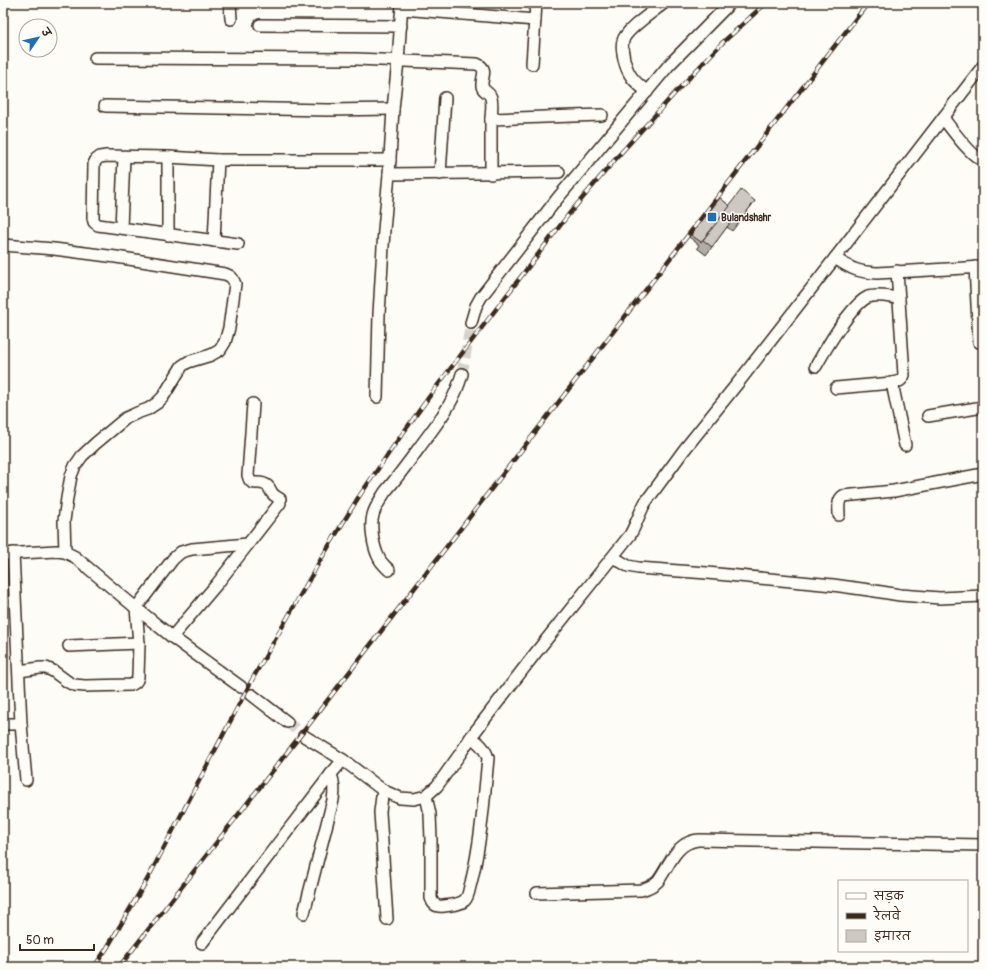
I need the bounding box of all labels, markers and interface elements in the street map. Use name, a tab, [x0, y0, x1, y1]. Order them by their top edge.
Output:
north arrow	[18, 18, 58, 58]
text: उ	[38, 25, 54, 41]
marker: Bulandshahr	[706, 211, 718, 223]
place label: Bulandshahr	[721, 212, 771, 224]
legend	[838, 880, 968, 952]
text: सड़क	[873, 889, 905, 904]
text: रेलवे	[872, 905, 901, 924]
scale bar	[20, 926, 94, 952]
text: इमारत	[874, 929, 912, 944]
text: 50 m	[26, 933, 54, 948]

